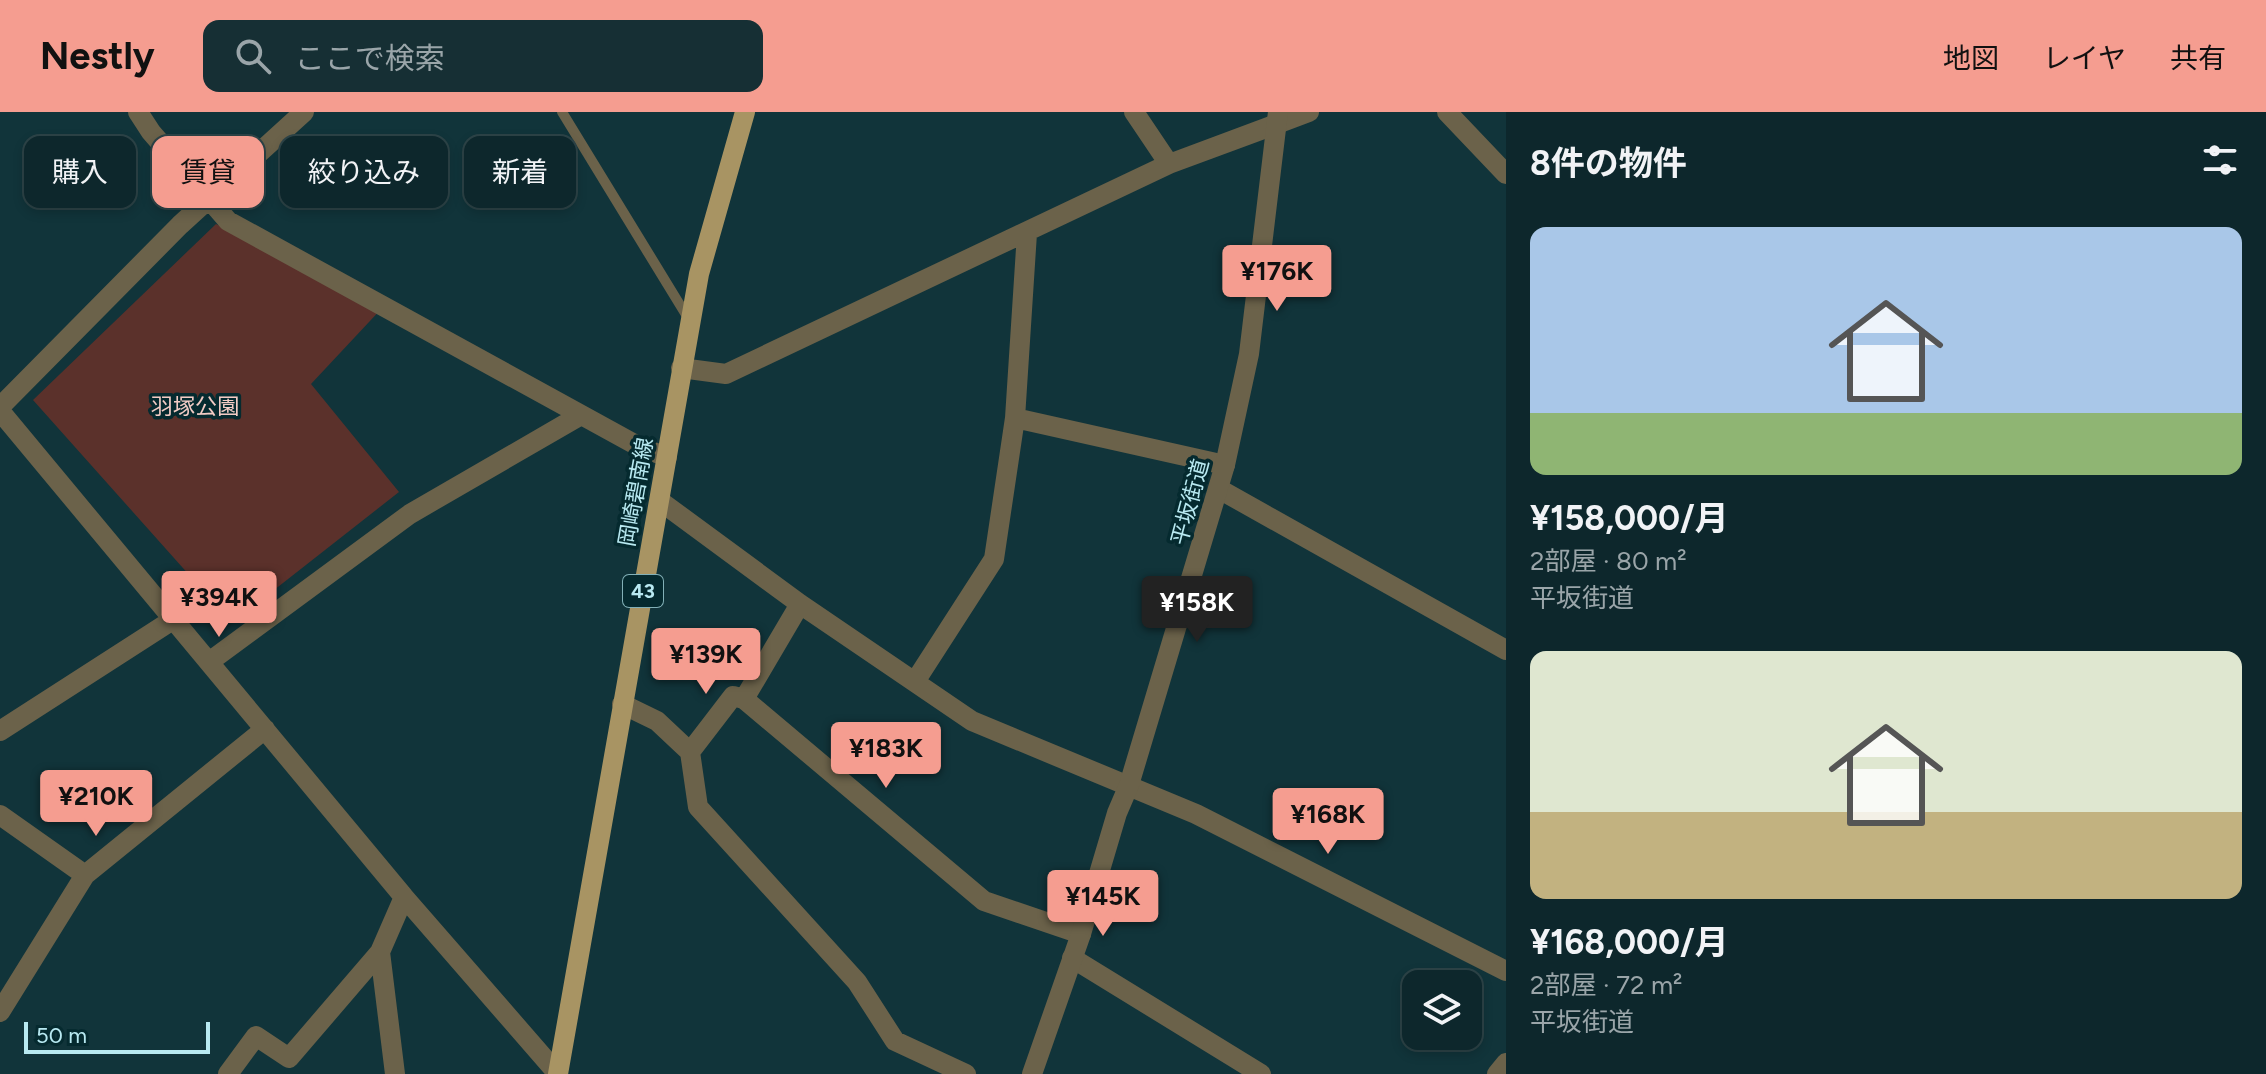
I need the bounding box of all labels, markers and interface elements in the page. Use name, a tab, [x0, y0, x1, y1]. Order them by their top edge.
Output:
search box	[203, 20, 763, 92]
text: Nestly	[40, 33, 155, 79]
icon: search	[231, 34, 275, 78]
text: ここで検索	[295, 40, 445, 77]
text: 地図	[1943, 41, 1999, 75]
text: レイヤ	[2043, 41, 2126, 75]
text: 共有	[2170, 41, 2226, 75]
chip: 購入	[24, 136, 136, 208]
chip: 賃貸	[152, 136, 264, 208]
chip: 絞り込み	[280, 136, 448, 208]
chip: 新着	[464, 136, 576, 208]
icon: filters	[2198, 138, 2242, 182]
text: 8件の物件	[1530, 143, 1687, 184]
pin: ¥176K	[1221, 245, 1333, 313]
text: ¥176K	[1240, 255, 1314, 287]
icon: home	[1814, 279, 1958, 423]
park label: 羽塚公園	[151, 393, 239, 420]
street label: 岡崎碧南線	[613, 435, 659, 549]
street label: 平坂街道	[1166, 456, 1214, 548]
text: ¥158,000/月	[1530, 498, 1729, 539]
text: 2部屋 · 80 m²	[1530, 545, 1687, 577]
pin: ¥394K	[163, 571, 275, 639]
road number: 43	[623, 575, 663, 607]
pin: ¥158K	[1141, 576, 1253, 644]
text: ¥394K	[180, 581, 258, 613]
text: 平坂街道	[1530, 582, 1634, 614]
text: ¥158K	[1160, 586, 1234, 618]
pin: ¥139K	[650, 628, 762, 696]
text: ¥139K	[669, 638, 743, 670]
icon: home	[1814, 703, 1958, 847]
pin: ¥183K	[830, 722, 942, 790]
text: ¥183K	[849, 732, 923, 764]
pin: ¥210K	[40, 770, 152, 838]
text: ¥210K	[58, 780, 134, 812]
pin: ¥168K	[1272, 788, 1384, 856]
text: ¥168K	[1291, 798, 1365, 830]
pin: ¥145K	[1047, 870, 1159, 938]
text: ¥145K	[1065, 880, 1141, 912]
text: ¥168,000/月	[1530, 922, 1729, 963]
text: 2部屋 · 72 m²	[1530, 969, 1682, 1001]
map controls	[1402, 970, 1482, 1050]
button: layers	[1402, 970, 1482, 1050]
text: 平坂街道	[1530, 1006, 1634, 1038]
scale bar	[24, 1018, 210, 1054]
text: 50 m	[36, 1022, 87, 1049]

